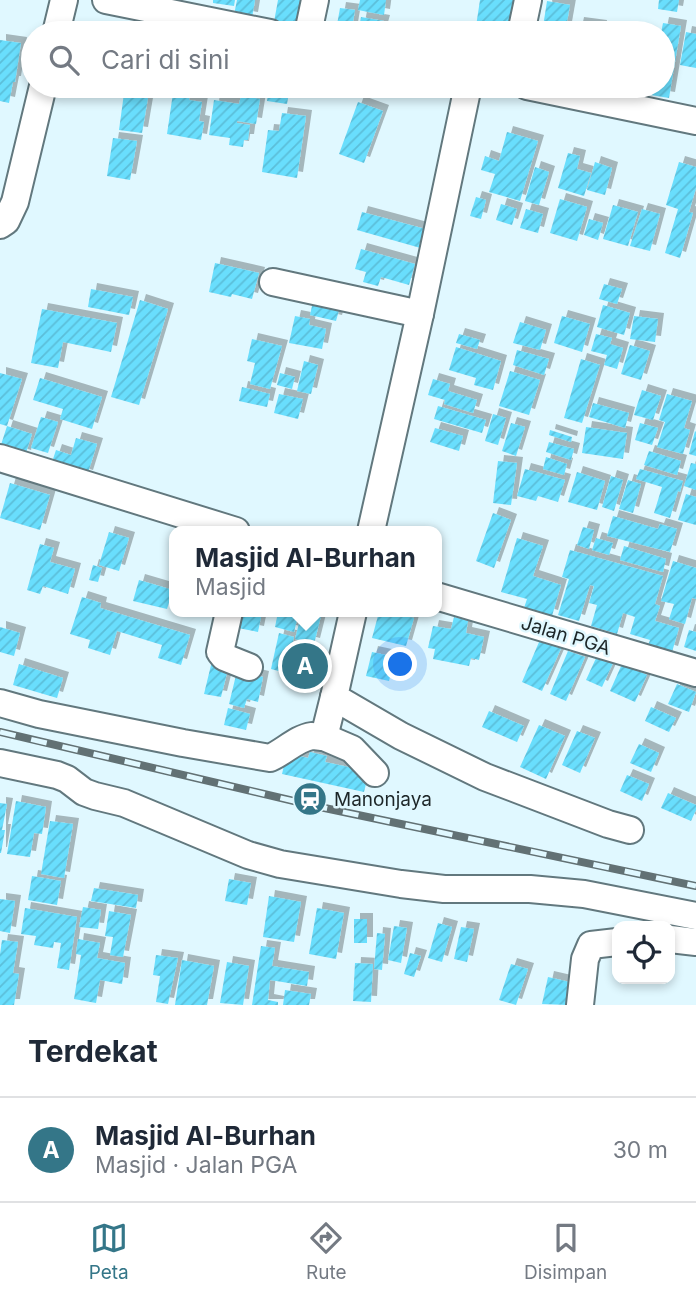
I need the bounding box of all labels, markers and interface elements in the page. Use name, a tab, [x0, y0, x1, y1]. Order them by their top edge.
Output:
search box	[21, 21, 675, 98]
icon: search	[45, 41, 83, 79]
text: Cari di sini	[101, 44, 230, 75]
popup	[169, 526, 442, 617]
text: Masjid Al-Burhan	[195, 542, 416, 573]
text: Masjid	[195, 573, 266, 601]
street label: Jalan PGA	[518, 611, 613, 660]
pin: A	[282, 640, 328, 692]
your location	[383, 647, 417, 681]
station icon: Manonjaya	[291, 780, 329, 818]
place label: Manonjaya	[334, 788, 432, 811]
map controls	[612, 921, 675, 984]
button: locate	[612, 921, 675, 984]
text: Terdekat	[28, 1033, 158, 1069]
text: Masjid Al-Burhan	[95, 1120, 316, 1151]
text: A	[42, 1136, 60, 1164]
text: 30 m	[613, 1136, 668, 1164]
text: Masjid · Jalan PGA	[95, 1151, 297, 1179]
tab: Peta	[89, 1219, 129, 1284]
tab: Rute	[306, 1219, 347, 1284]
tab: Disimpan	[524, 1219, 607, 1284]

